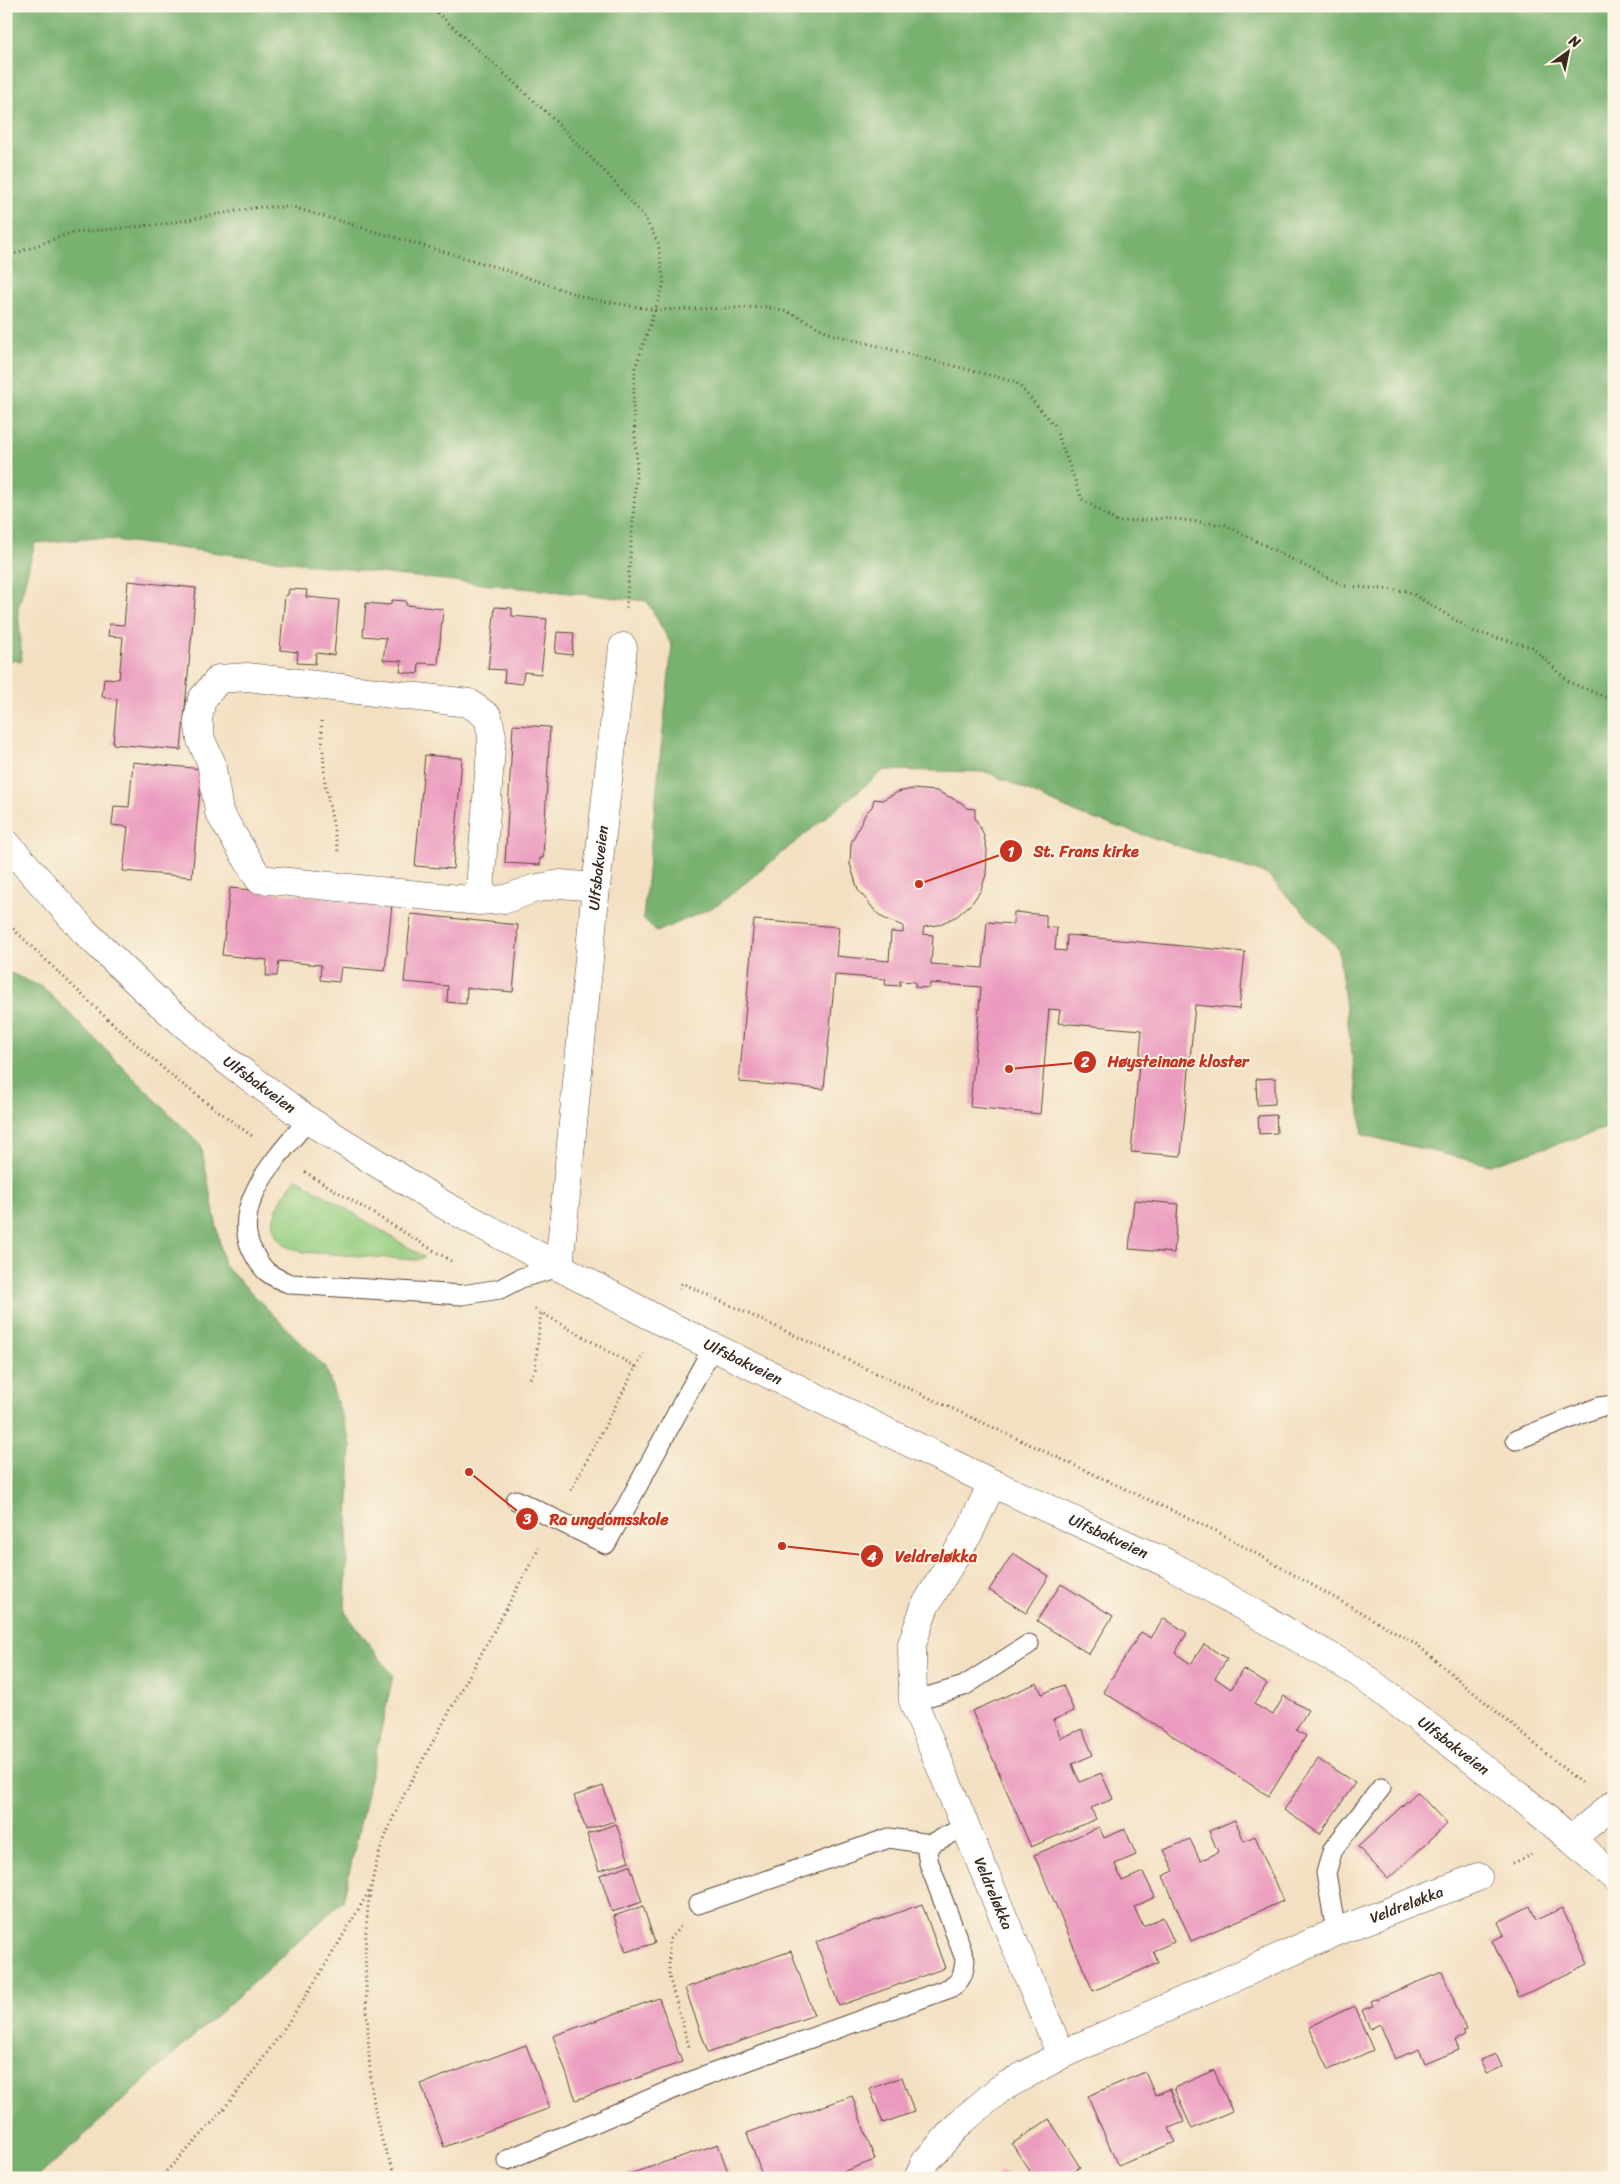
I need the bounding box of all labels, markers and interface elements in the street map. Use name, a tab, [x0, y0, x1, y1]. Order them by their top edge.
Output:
north arrow	[1542, 28, 1592, 78]
text: N	[1563, 28, 1586, 55]
street label: Ulfsbakveien	[581, 824, 616, 912]
callout: St. Frans kirke	[999, 836, 1149, 867]
text: St. Frans kirke	[1032, 837, 1139, 866]
text: 1	[1008, 839, 1015, 865]
callout: Høysteinane kloster	[1072, 1046, 1258, 1077]
text: Høysteinane kloster	[1106, 1047, 1250, 1076]
street label: Ulfsbakveien	[217, 1049, 302, 1120]
text: 2	[1080, 1049, 1090, 1075]
street label: Ulfsbakveien	[699, 1331, 787, 1392]
callout: Ra ungdomsskole	[515, 1504, 679, 1535]
text: Ra ungdomsskole	[548, 1505, 669, 1534]
text: 3	[522, 1506, 532, 1532]
street label: Ulfsbakveien	[1064, 1507, 1153, 1566]
callout: Veldreløkka	[860, 1541, 987, 1572]
text: Veldreløkka	[895, 1542, 978, 1571]
text: 4	[866, 1544, 877, 1570]
street label: Ulfsbakveien	[1412, 1709, 1495, 1782]
street label: Veldreløkka	[967, 1853, 1020, 1934]
street label: Veldreløkka	[1366, 1879, 1448, 1931]

